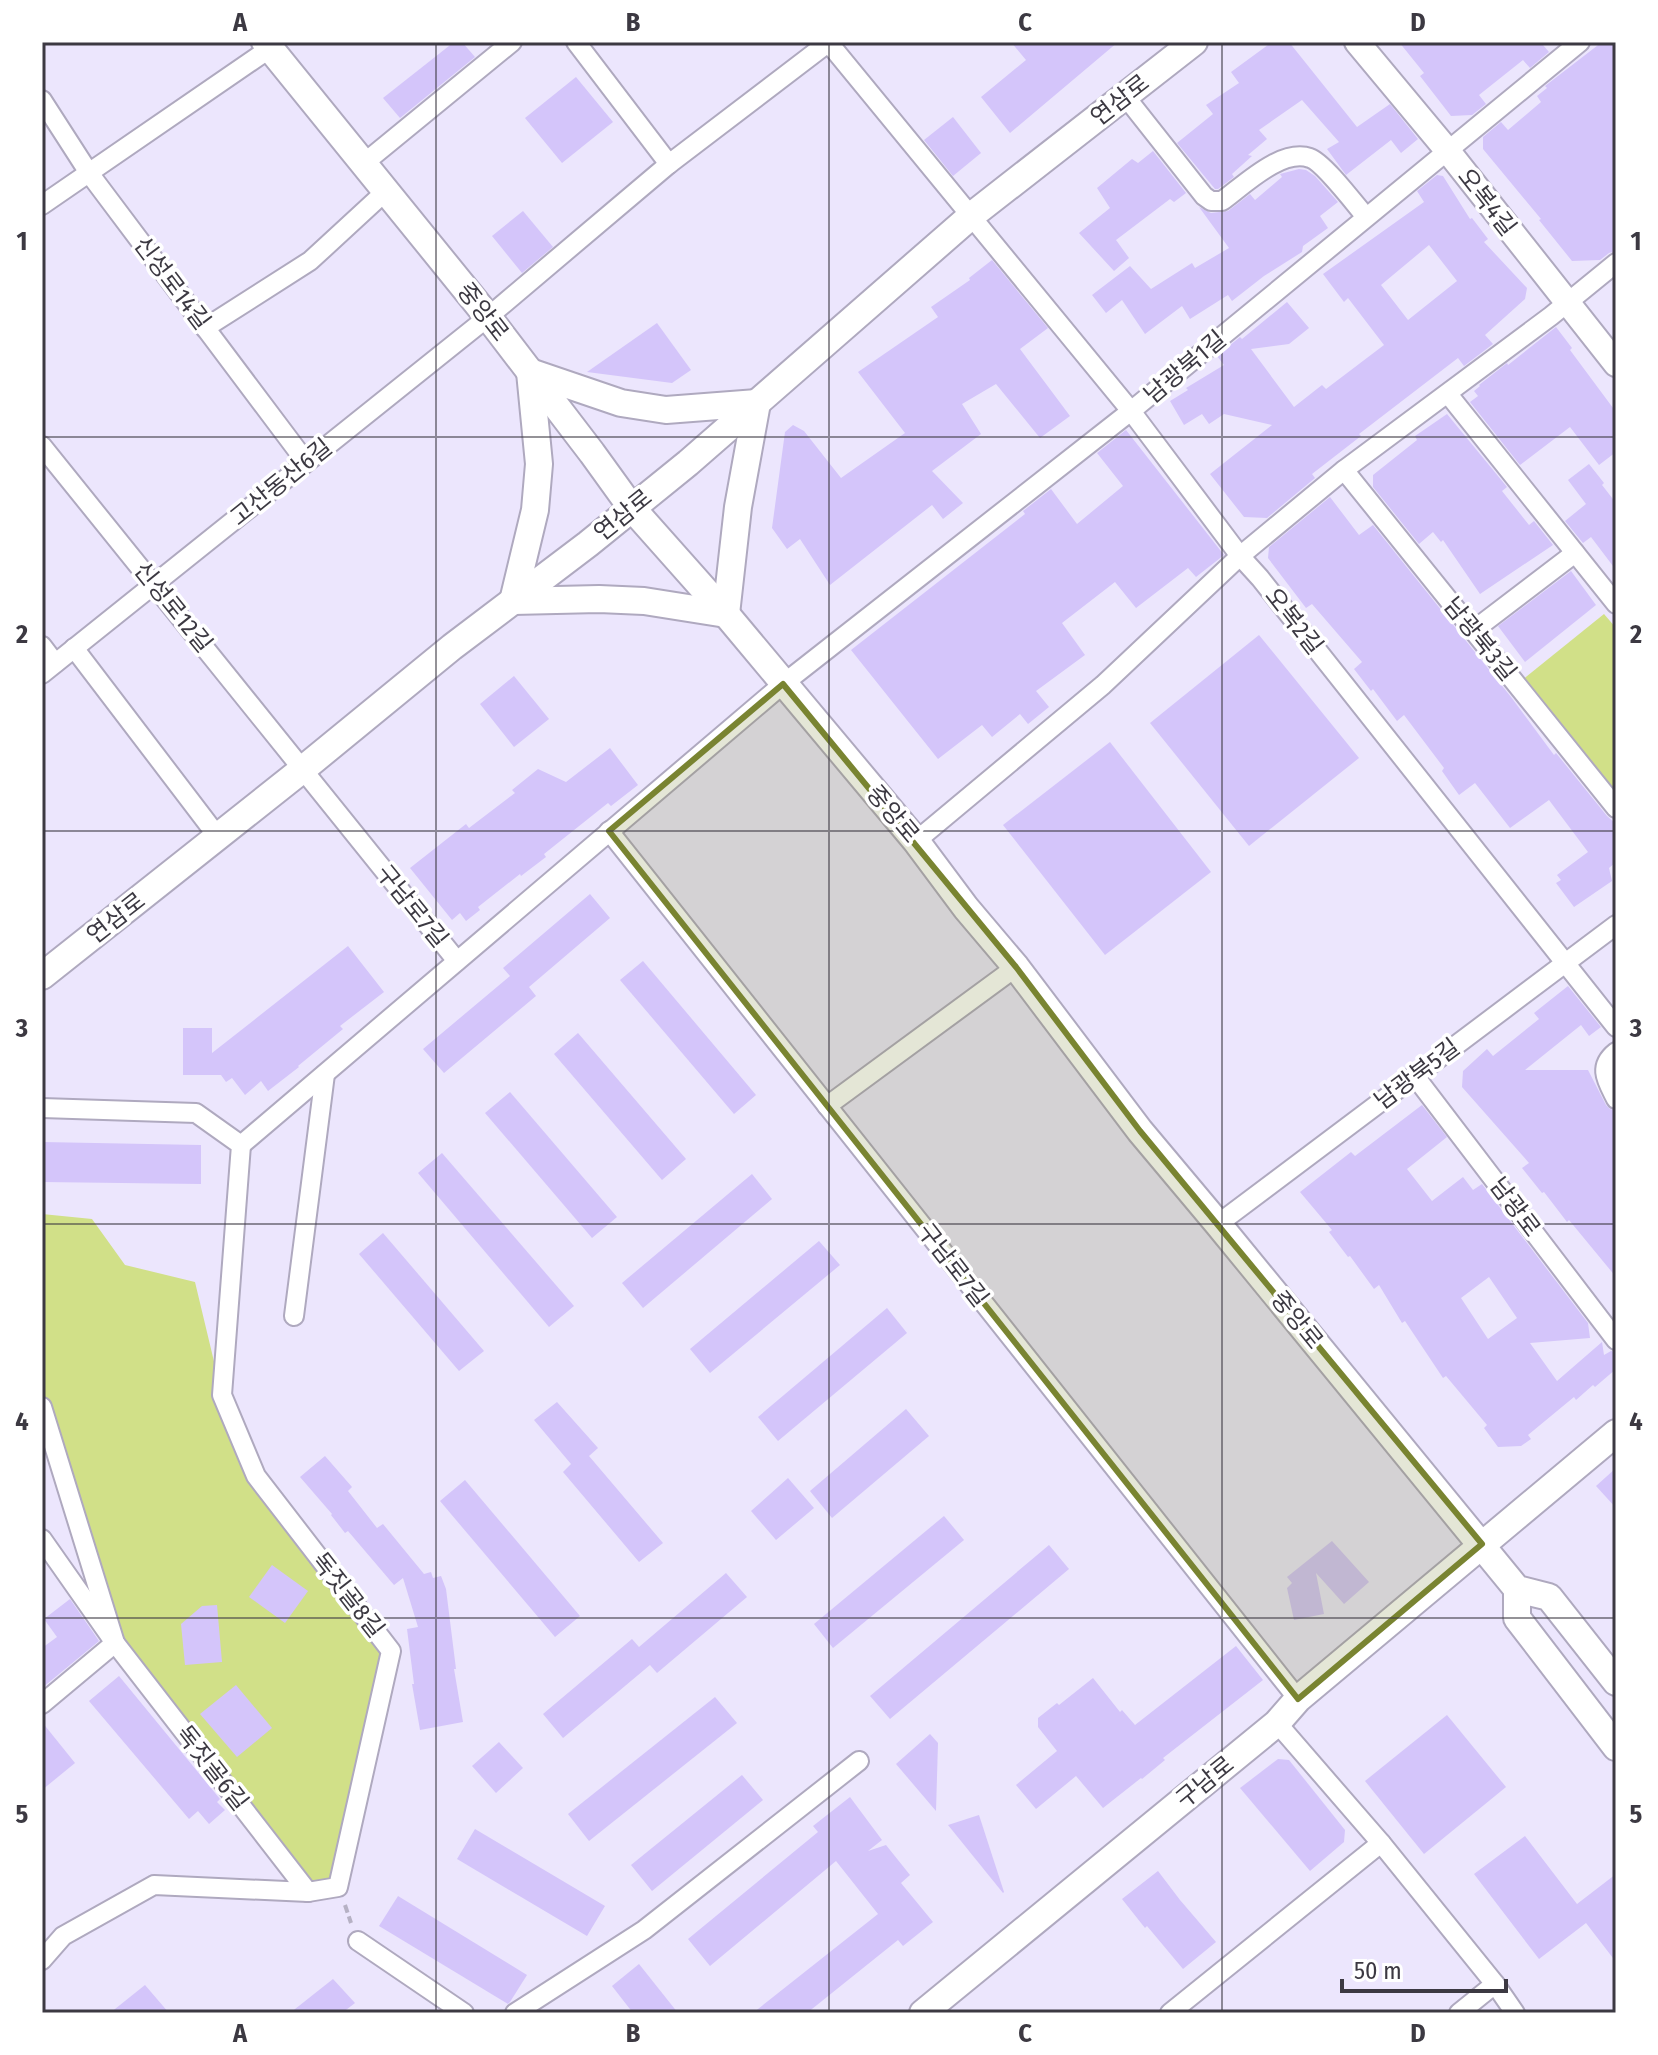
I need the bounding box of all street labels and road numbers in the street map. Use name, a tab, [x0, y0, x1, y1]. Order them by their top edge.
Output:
street label: 연삼로	[1085, 69, 1155, 131]
street label: 오복4길	[1452, 163, 1522, 241]
street label: 신성로14길	[128, 231, 216, 335]
street label: 중앙로	[452, 277, 514, 347]
street label: 남광북1길	[1139, 325, 1231, 409]
street label: 고산동산6길	[225, 433, 337, 531]
street label: 연삼로	[588, 483, 658, 547]
street label: 신성로12길	[128, 556, 218, 658]
street label: 오복2길	[1259, 582, 1329, 660]
street label: 남광북3길	[1438, 592, 1522, 686]
street label: 중앙로	[861, 780, 925, 848]
street label: 구남로7길	[370, 859, 454, 953]
street label: 연삼로	[81, 887, 151, 949]
street label: 남광북5길	[1369, 1033, 1465, 1115]
street label: 남광로	[1484, 1172, 1546, 1242]
street label: 구남로7길	[912, 1218, 994, 1312]
street label: 중앙로	[1265, 1285, 1329, 1355]
street label: 독짓골8길	[306, 1547, 390, 1643]
street label: 독짓골6길	[170, 1720, 254, 1816]
street label: 구남로	[1170, 1750, 1240, 1814]

